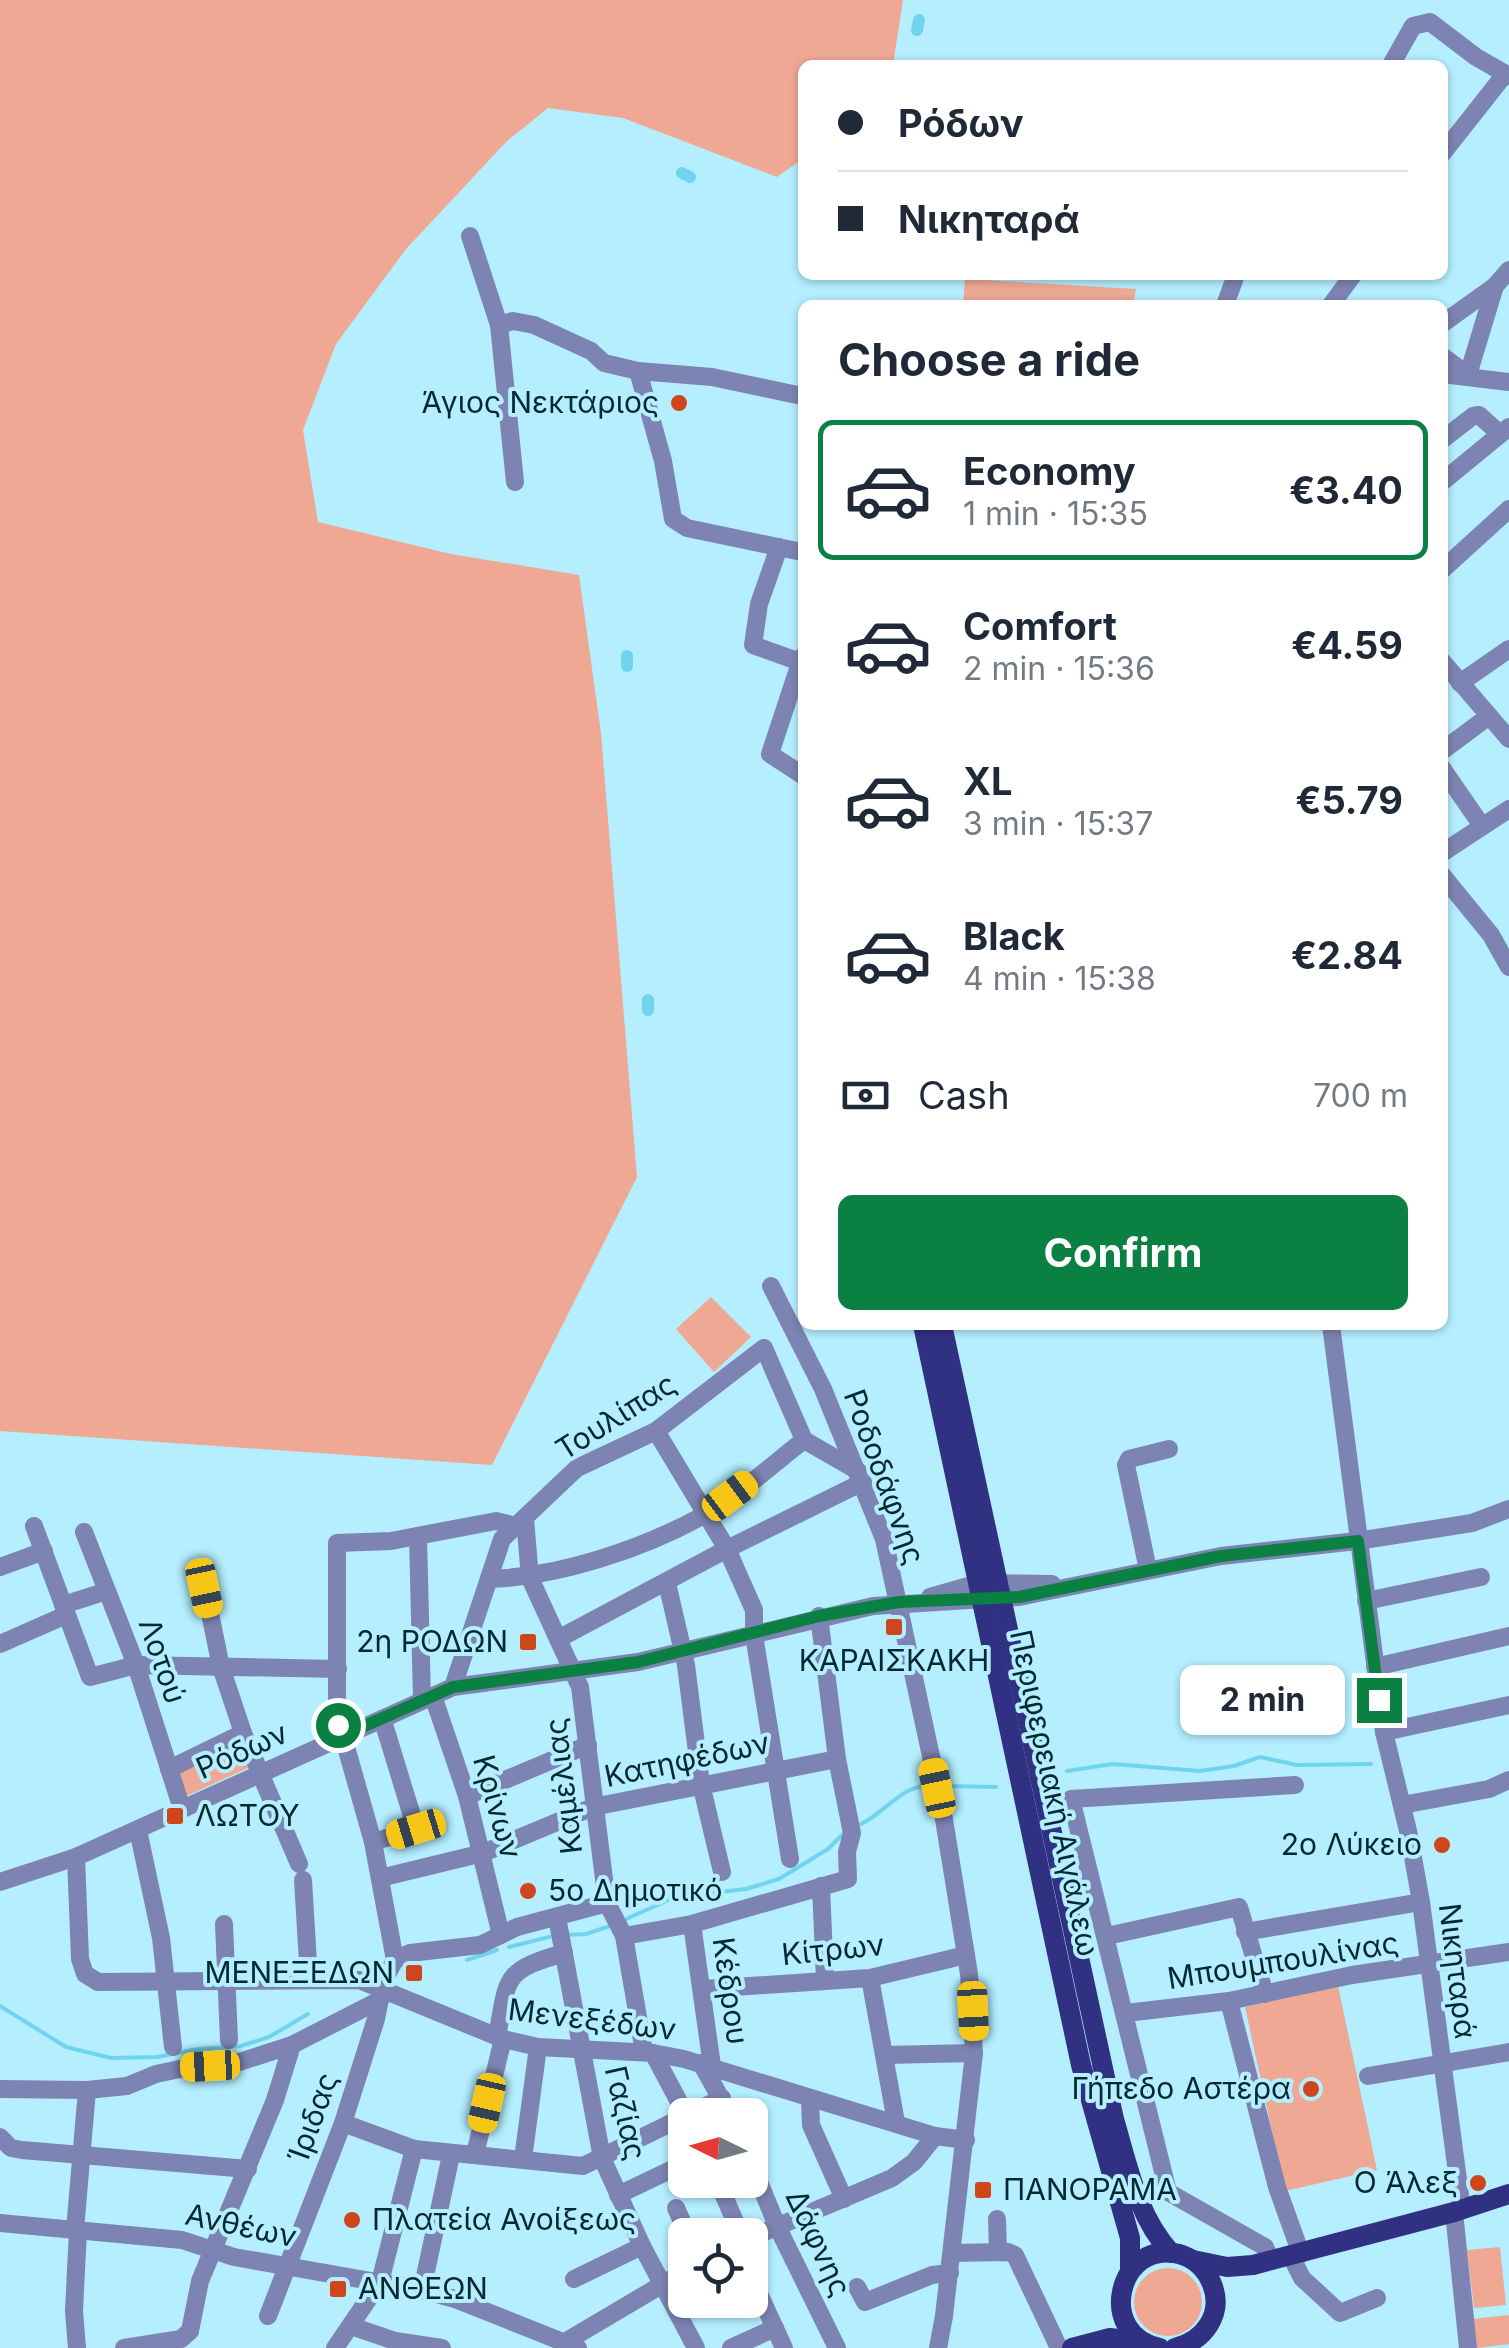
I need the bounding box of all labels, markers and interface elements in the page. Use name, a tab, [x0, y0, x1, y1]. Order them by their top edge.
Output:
text: Ρόδων	[898, 100, 1024, 146]
text: Νικηταρά	[898, 196, 1080, 242]
text: Choose a ride	[838, 332, 1140, 387]
place label: Άγιος Νεκτάριος	[422, 384, 659, 420]
marker: Άγιος Νεκτάριος	[668, 392, 690, 414]
icon: car	[843, 445, 933, 535]
text: Economy	[963, 448, 1136, 494]
text: €3.40	[1289, 467, 1403, 513]
text: 1 min · 15:35	[963, 494, 1148, 533]
icon: car	[843, 600, 933, 690]
text: Comfort	[963, 603, 1117, 649]
text: €4.59	[1291, 622, 1403, 668]
text: 2 min · 15:36	[963, 649, 1155, 688]
icon: car	[843, 755, 933, 845]
text: XL	[963, 758, 1013, 804]
text: €5.79	[1295, 777, 1403, 823]
text: 3 min · 15:37	[963, 804, 1153, 843]
icon: car	[843, 910, 933, 1000]
text: Black	[963, 913, 1065, 959]
text: €2.84	[1291, 932, 1403, 978]
text: 4 min · 15:38	[963, 959, 1156, 998]
icon: cash	[838, 1068, 893, 1123]
text: Cash	[918, 1072, 1010, 1118]
text: 700 m	[1313, 1076, 1408, 1115]
button: Confirm	[838, 1195, 1408, 1310]
street label: Τουλίπας	[549, 1365, 682, 1467]
street label: Ροδοδάφνης	[837, 1384, 933, 1569]
car	[697, 1466, 763, 1526]
car	[183, 1556, 225, 1620]
street label: Λοτού	[132, 1613, 194, 1708]
marker: ΚΑΡΑΙΣΚΑΚΗ	[883, 1616, 905, 1638]
place label: 2η ΡΟΔΩΝ	[356, 1623, 508, 1659]
street label: Περιφερειακή Αιγάλεω	[1003, 1626, 1107, 1959]
marker: 2η ΡΟΔΩΝ	[517, 1631, 539, 1653]
place label: ΚΑΡΑΙΣΚΑΚΗ	[799, 1642, 989, 1678]
callout: 2 min	[1179, 1665, 1344, 1735]
route end	[1357, 1678, 1402, 1723]
text: 2 min	[1220, 1680, 1305, 1719]
route start	[316, 1703, 361, 1748]
street label: Ρόδων	[190, 1714, 293, 1786]
street label: Καμέλιας	[537, 1716, 589, 1856]
street label: Κατηφέδων	[601, 1724, 773, 1794]
street label: Κρίνων	[466, 1751, 530, 1863]
car	[916, 1756, 958, 1820]
place label: ΛΩΤΟΥ	[195, 1797, 300, 1833]
marker: ΛΩΤΟΥ	[164, 1805, 186, 1827]
car	[383, 1806, 449, 1852]
place label: 2ο Λύκειο	[1281, 1826, 1422, 1862]
marker: 2ο Λύκειο	[1431, 1834, 1453, 1856]
place label: 5ο Δημοτικό	[548, 1872, 722, 1908]
marker: 5ο Δημοτικό	[517, 1880, 539, 1902]
street label: Νικηταρά	[1432, 1901, 1484, 2041]
street label: Μπουμπουλίνας	[1165, 1924, 1401, 1996]
street label: Κίτρων	[780, 1926, 886, 1972]
street label: Κέδρου	[706, 1935, 756, 2047]
place label: ΜΕΝΕΞΕΔΩΝ	[204, 1954, 394, 1990]
marker: ΜΕΝΕΞΕΔΩΝ	[403, 1962, 425, 1984]
car	[956, 1980, 990, 2042]
street label: Μενεξέδων	[506, 1991, 678, 2047]
car	[179, 2049, 241, 2083]
street label: Γαζίας	[598, 2062, 654, 2163]
street label: Ίριδας	[279, 2068, 345, 2168]
car	[466, 2070, 508, 2136]
place label: Γήπεδο Αστέρα	[1071, 2070, 1291, 2106]
marker: Γήπεδο Αστέρα	[1300, 2078, 1322, 2100]
north arrow	[668, 2098, 768, 2198]
map controls	[668, 2098, 768, 2318]
place label: Ο Άλεξ	[1354, 2164, 1458, 2200]
place label: ΠΑΝΟΡΑΜΑ	[1003, 2171, 1177, 2207]
marker: Ο Άλεξ	[1467, 2172, 1489, 2194]
marker: ΠΑΝΟΡΑΜΑ	[972, 2179, 994, 2201]
street label: Δάφνης	[779, 2183, 859, 2302]
street label: Ανθέων	[182, 2196, 300, 2254]
place label: Πλατεία Ανοίξεως	[372, 2201, 636, 2237]
marker: Πλατεία Ανοίξεως	[341, 2209, 363, 2231]
button: locate	[668, 2218, 768, 2318]
place label: ΑΝΘΕΩΝ	[358, 2270, 488, 2306]
marker: ΑΝΘΕΩΝ	[327, 2278, 349, 2300]

